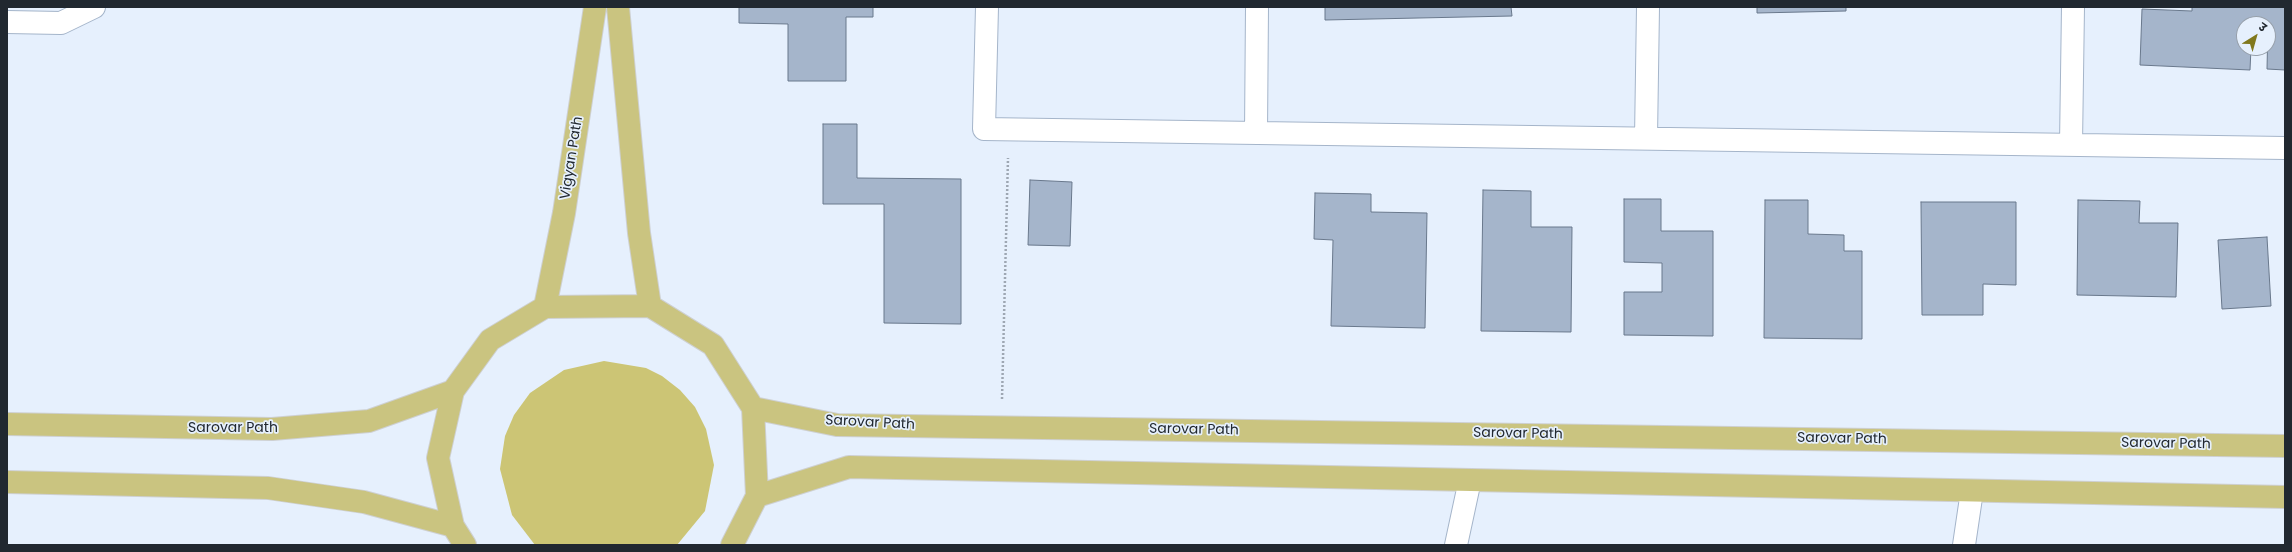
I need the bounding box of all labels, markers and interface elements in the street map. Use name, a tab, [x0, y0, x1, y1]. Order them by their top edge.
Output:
north arrow	[2236, 16, 2276, 56]
text: उ	[2255, 19, 2270, 35]
street label: Vigyan Path	[557, 115, 587, 201]
street label: Sarovar Path	[825, 412, 915, 434]
street label: Sarovar Path	[188, 420, 278, 436]
street label: Sarovar Path	[1149, 421, 1239, 439]
street label: Sarovar Path	[1473, 425, 1563, 443]
street label: Sarovar Path	[1797, 430, 1887, 448]
street label: Sarovar Path	[2121, 435, 2211, 453]

